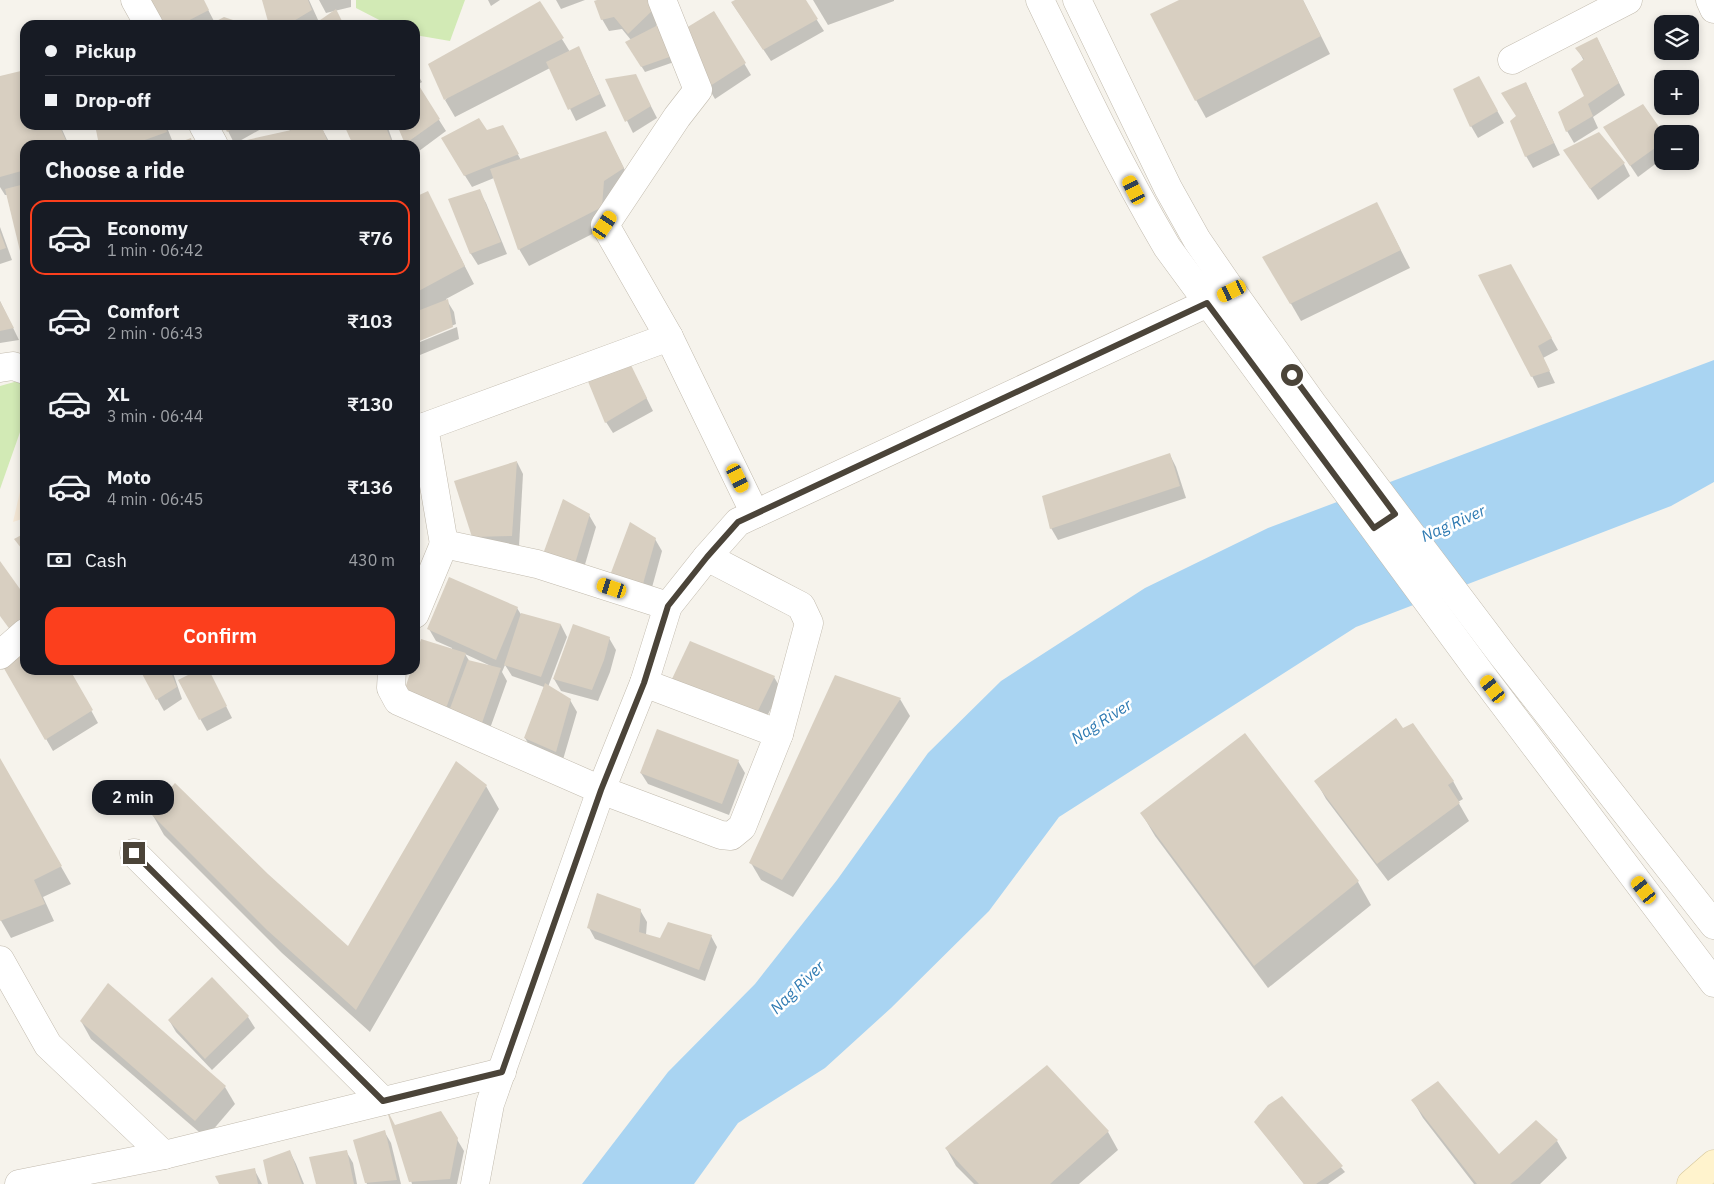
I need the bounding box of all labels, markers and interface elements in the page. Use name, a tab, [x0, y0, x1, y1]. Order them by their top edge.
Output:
map controls	[1654, 15, 1699, 170]
button: layers	[1654, 15, 1699, 60]
text: Pickup	[75, 39, 136, 63]
button: +	[1654, 70, 1699, 115]
text: Drop-off	[75, 88, 151, 112]
button: −	[1654, 125, 1699, 170]
text: Choose a ride	[45, 155, 185, 184]
car	[1120, 173, 1147, 207]
car	[590, 208, 619, 242]
icon: car	[47, 215, 92, 260]
text: Economy	[107, 216, 188, 240]
text: ₹76	[358, 226, 393, 250]
text: 1 min · 06:42	[107, 240, 203, 260]
car	[1215, 278, 1248, 304]
icon: car	[47, 298, 92, 343]
text: Comfort	[107, 299, 180, 323]
text: ₹103	[347, 309, 393, 333]
text: 2 min · 06:43	[107, 323, 203, 343]
route start	[1281, 364, 1303, 386]
icon: car	[47, 381, 92, 426]
text: XL	[107, 382, 130, 406]
text: ₹130	[347, 392, 393, 416]
text: 3 min · 06:44	[107, 406, 203, 426]
car	[724, 461, 751, 495]
icon: car	[47, 464, 92, 509]
text: Moto	[107, 465, 151, 489]
text: ₹136	[347, 475, 393, 499]
text: 4 min · 06:45	[107, 489, 203, 509]
water label: Nag River	[1418, 500, 1489, 546]
icon: cash	[45, 546, 73, 574]
text: Cash	[85, 548, 127, 572]
text: 430 m	[348, 550, 395, 570]
car	[595, 576, 628, 600]
button: Confirm	[45, 607, 395, 665]
car	[1477, 673, 1508, 705]
water label: Nag River	[1067, 693, 1136, 748]
callout: 2 min	[93, 780, 175, 816]
text: 2 min	[112, 787, 154, 807]
route end	[123, 842, 145, 864]
car	[1628, 874, 1659, 906]
water label: Nag River	[766, 955, 829, 1018]

